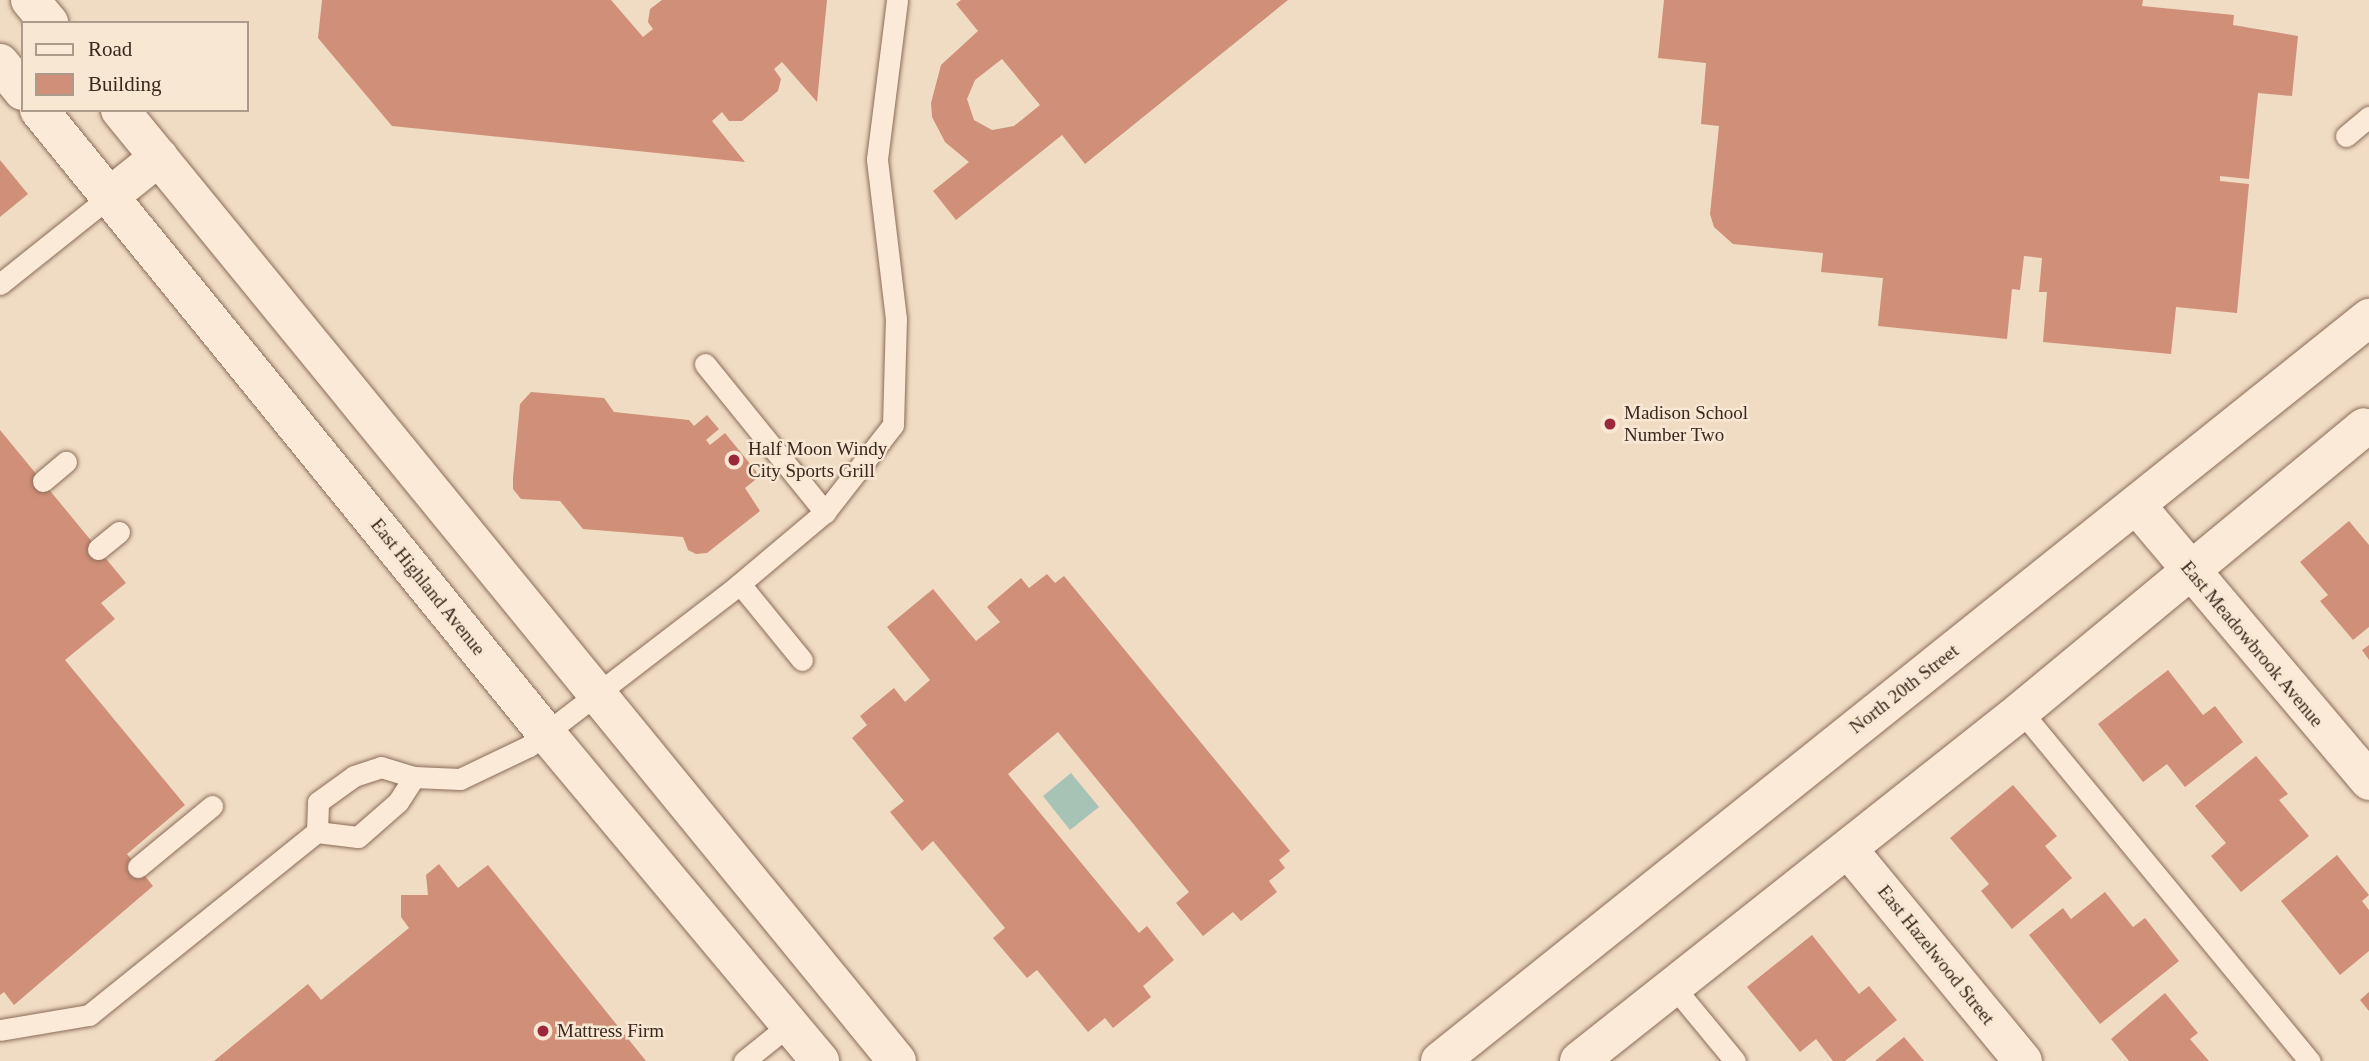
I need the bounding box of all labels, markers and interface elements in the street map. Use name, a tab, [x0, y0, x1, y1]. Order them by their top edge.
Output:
legend	[21, 21, 248, 112]
text: Road	[88, 37, 132, 61]
text: Building	[88, 72, 162, 96]
place label: Madison School Number Two	[1624, 402, 1748, 446]
marker: Madison School Number Two	[1602, 416, 1618, 432]
place label: Half Moon Windy City Sports Grill	[748, 438, 888, 482]
marker: Half Moon Windy City Sports Grill	[726, 452, 742, 468]
street label: East Highland Avenue	[365, 514, 491, 660]
street label: East Meadowbrook Avenue	[2176, 556, 2328, 732]
street label: North 20th Street	[1845, 639, 1963, 739]
street label: East Hazelwood Street	[1873, 881, 1999, 1029]
place label: Mattress Firm	[557, 1020, 664, 1042]
marker: Mattress Firm	[535, 1023, 551, 1039]

